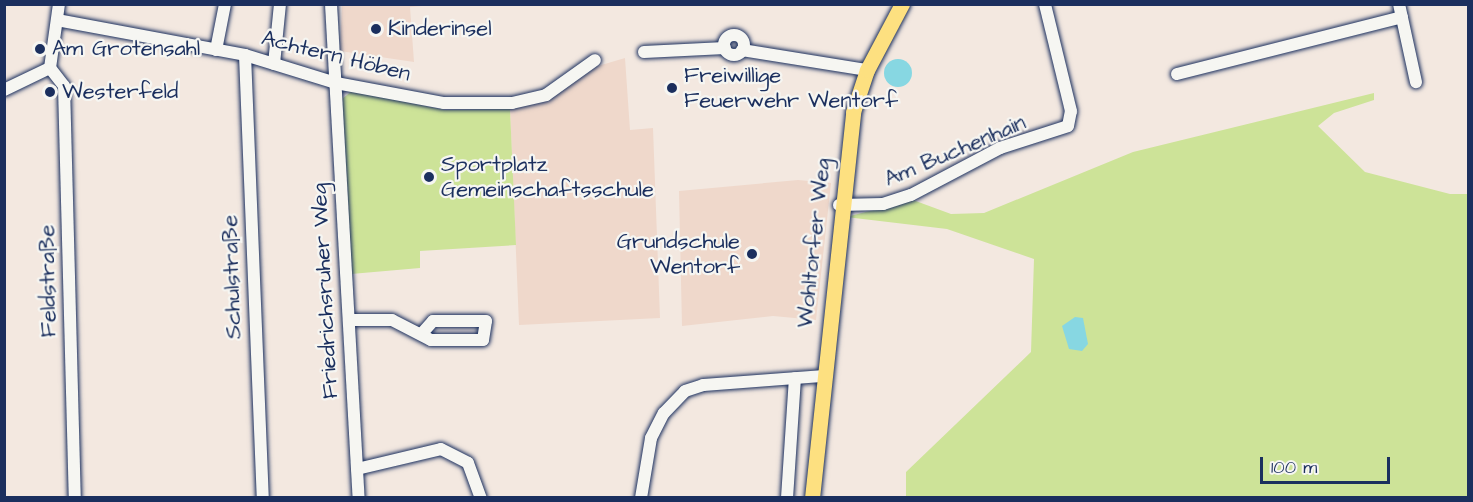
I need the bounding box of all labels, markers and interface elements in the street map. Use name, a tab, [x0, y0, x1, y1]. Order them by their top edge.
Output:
place label: Kinderinsel	[388, 16, 492, 42]
marker: Kinderinsel	[369, 22, 383, 36]
street label: Achtern Höben	[259, 25, 413, 87]
place label: Am Grotensahl	[52, 36, 200, 62]
marker: Am Grotensahl	[33, 42, 47, 56]
place label: Freiwillige Feuerwehr Wentorf	[684, 62, 898, 113]
place label: Westerfeld	[62, 79, 178, 105]
marker: Freiwillige Feuerwehr Wentorf	[665, 81, 679, 95]
marker: Westerfeld	[43, 85, 57, 99]
street label: Am Buchenhain	[880, 109, 1030, 193]
place label: Sportplatz Gemeinschaftsschule	[441, 151, 654, 202]
street label: Wohltorfer Weg	[792, 157, 836, 329]
marker: Sportplatz Gemeinschaftsschule	[422, 170, 436, 184]
street label: Friedrichsruher Weg	[306, 182, 344, 400]
street label: Schulstraße	[217, 214, 247, 340]
street label: Feldstraße	[34, 224, 62, 338]
place label: Grundschule Wentorf	[617, 228, 740, 280]
marker: Grundschule Wentorf	[745, 247, 759, 261]
scale bar	[1263, 445, 1394, 483]
text: 100 m	[1271, 455, 1317, 480]

